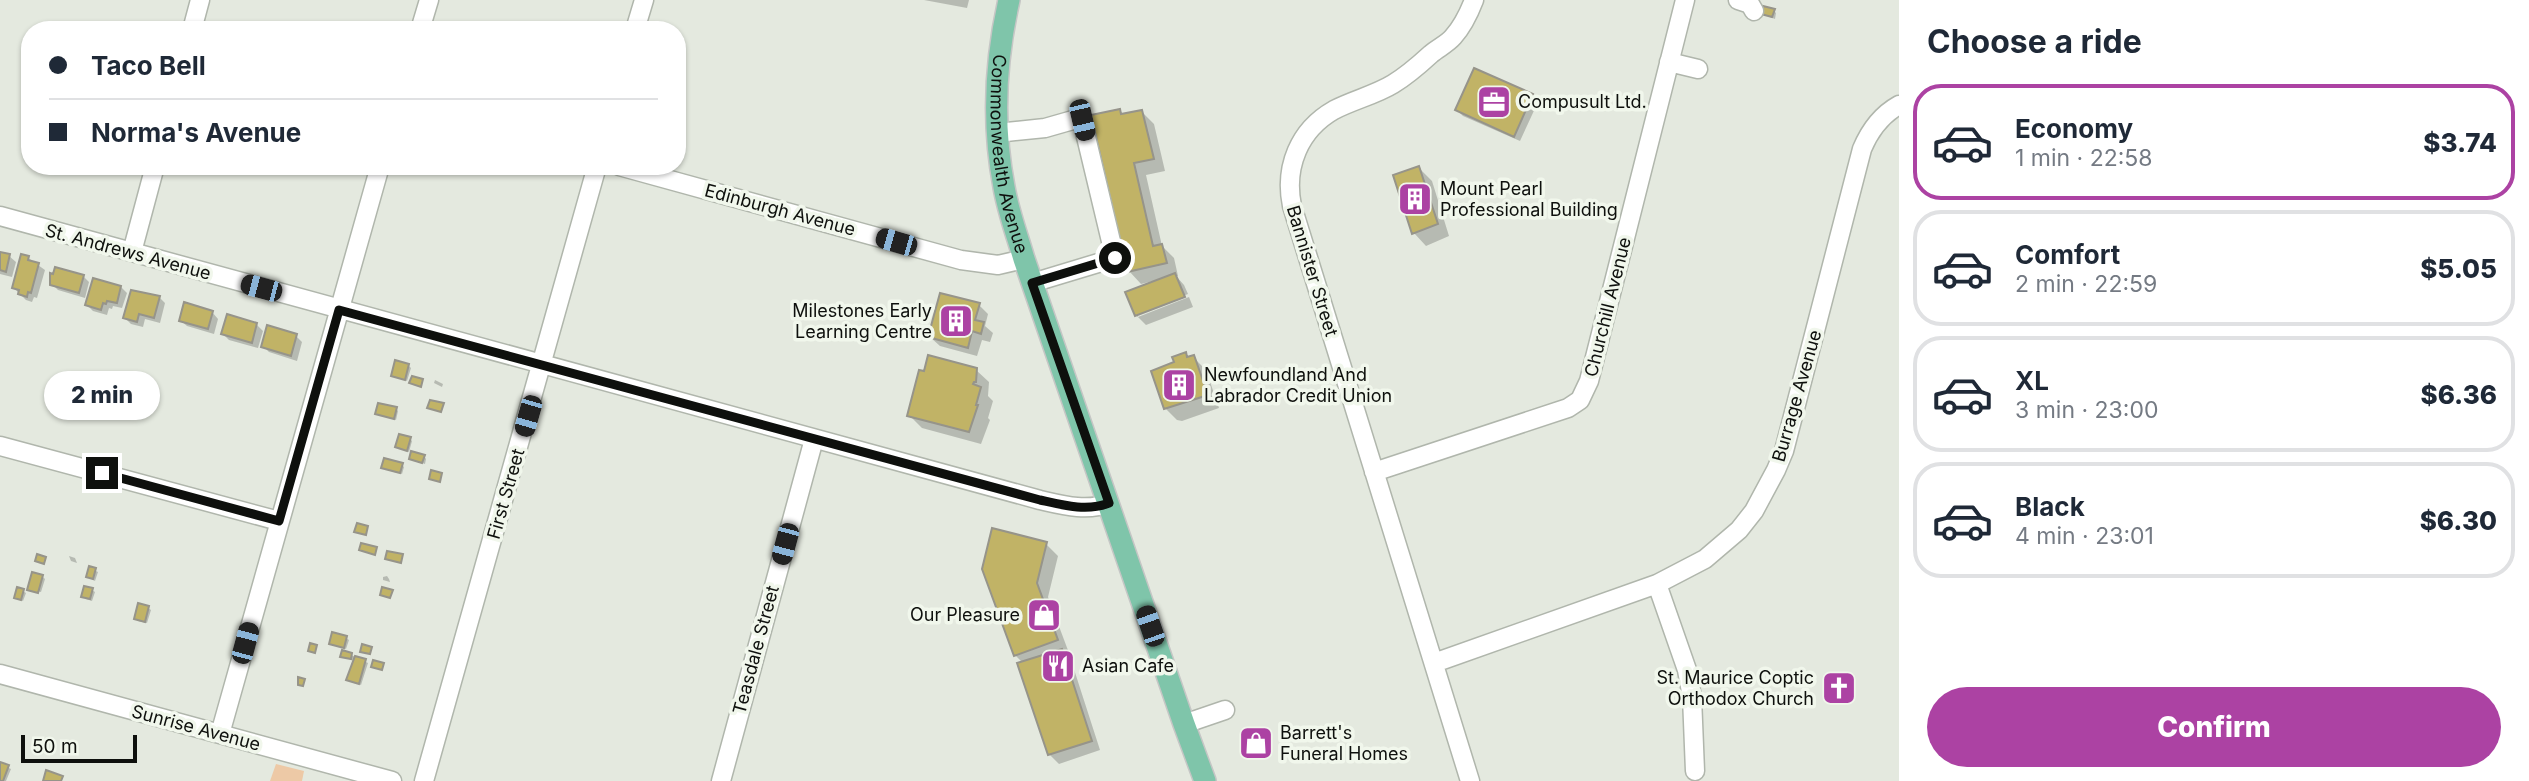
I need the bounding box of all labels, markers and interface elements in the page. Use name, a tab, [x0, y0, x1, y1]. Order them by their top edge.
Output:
text: Choose a ride	[1927, 22, 2142, 61]
text: Taco Bell	[91, 50, 206, 81]
street label: Commonwealth Avenue	[986, 53, 1033, 256]
office icon: Compusult Ltd.	[1475, 83, 1513, 121]
place label: Compusult Ltd.	[1518, 91, 1647, 112]
car	[1068, 97, 1097, 143]
icon: car	[1931, 111, 1994, 174]
text: Economy	[2015, 113, 2133, 144]
text: Norma's Avenue	[91, 117, 301, 148]
text: $3.74	[2423, 127, 2497, 158]
text: 1 min · 22:58	[2015, 144, 2153, 172]
place label: Mount Pearl Professional Building	[1440, 178, 1618, 220]
street label: Edinburgh Avenue	[703, 179, 858, 240]
building icon: Mount Pearl Professional Building	[1396, 180, 1434, 218]
street label: Bannister Street	[1283, 203, 1342, 339]
street label: St. Andrews Avenue	[43, 219, 213, 284]
car	[873, 226, 920, 258]
street label: Churchill Avenue	[1580, 235, 1635, 379]
icon: car	[1931, 237, 1994, 300]
text: Comfort	[2015, 239, 2120, 270]
route start	[1099, 242, 1131, 274]
text: $5.05	[2420, 253, 2497, 284]
text: 2 min · 22:59	[2015, 270, 2157, 298]
car	[238, 272, 285, 304]
place label: Milestones Early Learning Centre	[792, 300, 932, 342]
building icon: Milestones Early Learning Centre	[937, 302, 975, 340]
street label: Burrage Avenue	[1768, 328, 1825, 464]
icon: car	[1931, 363, 1994, 426]
place label: Newfoundland And Labrador Credit Union	[1204, 364, 1392, 406]
text: XL	[2015, 365, 2049, 396]
building icon: Newfoundland And Labrador Credit Union	[1160, 366, 1198, 404]
callout: 2 min	[44, 372, 160, 420]
text: $6.36	[2420, 379, 2497, 410]
text: 2 min	[71, 381, 133, 409]
car	[513, 393, 544, 439]
text: 3 min · 23:00	[2015, 396, 2158, 424]
street label: First Street	[483, 446, 528, 541]
route end	[86, 457, 118, 489]
icon: car	[1931, 489, 1994, 552]
text: Black	[2015, 491, 2085, 522]
text: $6.30	[2420, 505, 2497, 536]
car	[770, 521, 801, 567]
text: 4 min · 23:01	[2015, 522, 2154, 550]
street label: Teasdale Street	[728, 583, 783, 716]
shop icon: Our Pleasure	[1025, 596, 1063, 634]
car	[1134, 603, 1167, 649]
place label: Our Pleasure	[910, 604, 1020, 625]
car	[230, 620, 261, 666]
restaurant icon: Asian Cafe	[1039, 647, 1077, 685]
place label: Asian Cafe	[1082, 655, 1174, 676]
place label: St. Maurice Coptic Orthodox Church	[1657, 667, 1814, 709]
church icon: St. Maurice Coptic Orthodox Church	[1820, 669, 1858, 707]
button: Confirm	[1927, 687, 2501, 767]
street label: Sunrise Avenue	[129, 700, 263, 755]
place label: Barrett's Funeral Homes	[1280, 722, 1408, 764]
shop icon: Barrett's Funeral Homes	[1237, 724, 1275, 762]
scale bar	[21, 732, 136, 764]
text: 50 m	[32, 735, 78, 758]

